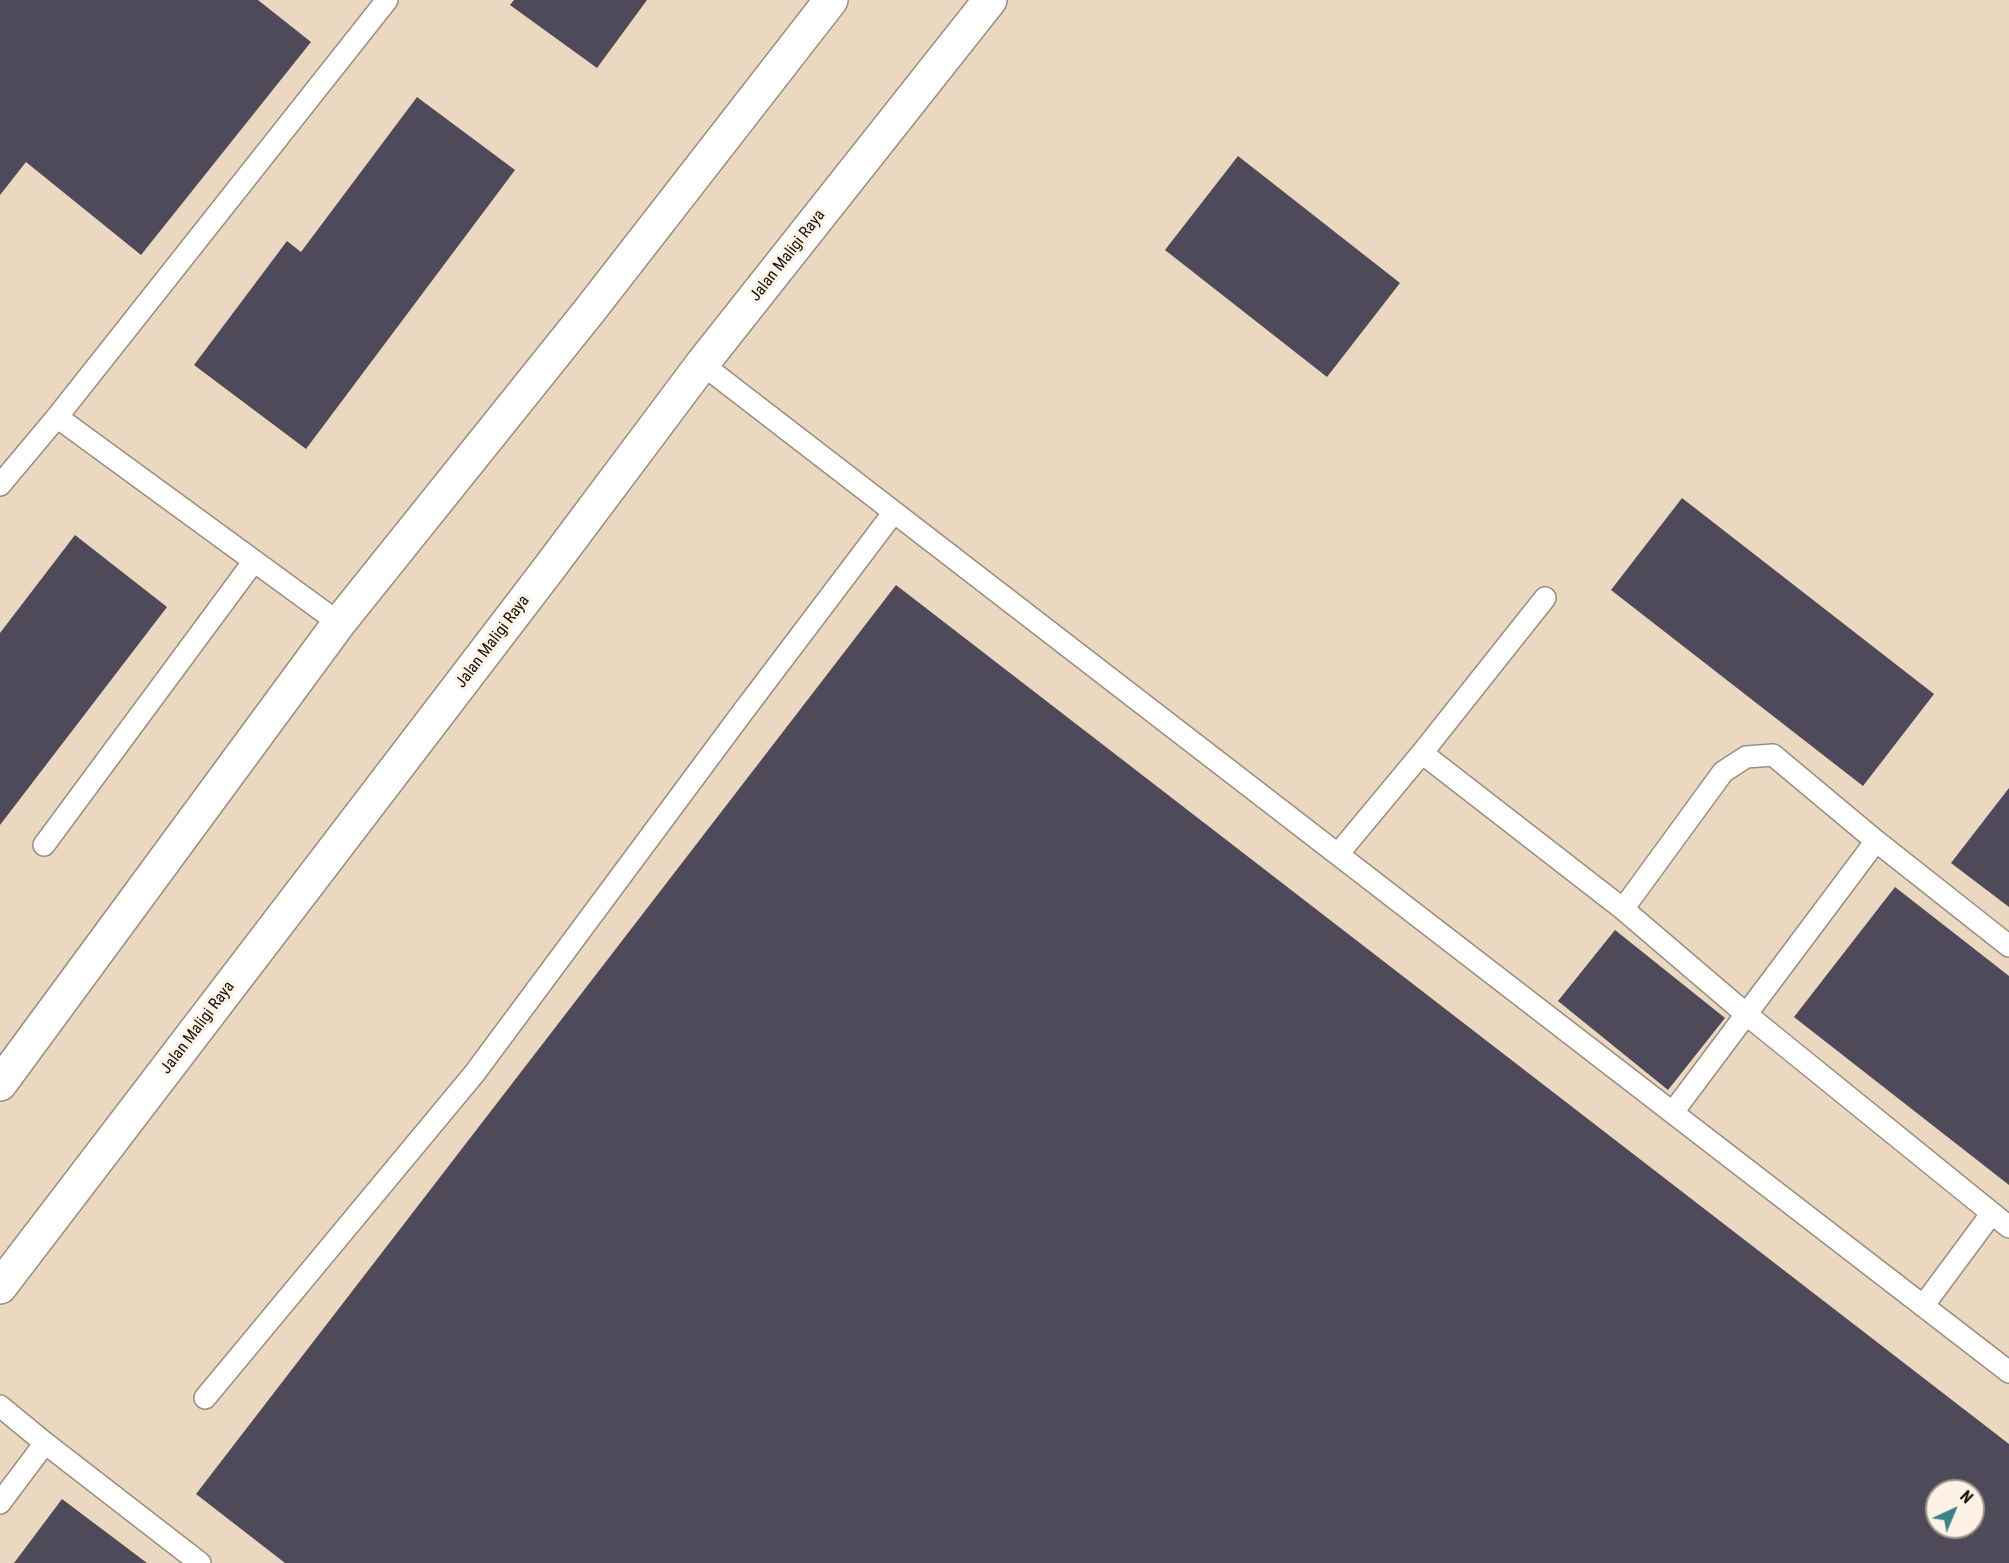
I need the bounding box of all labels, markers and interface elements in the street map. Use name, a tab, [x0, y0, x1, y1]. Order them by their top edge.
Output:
street label: Jalan Maligi Raya	[746, 206, 830, 306]
street label: Jalan Maligi Raya	[452, 592, 534, 692]
street label: Jalan Maligi Raya	[157, 978, 239, 1078]
north arrow	[1925, 1479, 1985, 1539]
text: N	[1956, 1487, 1977, 1507]

